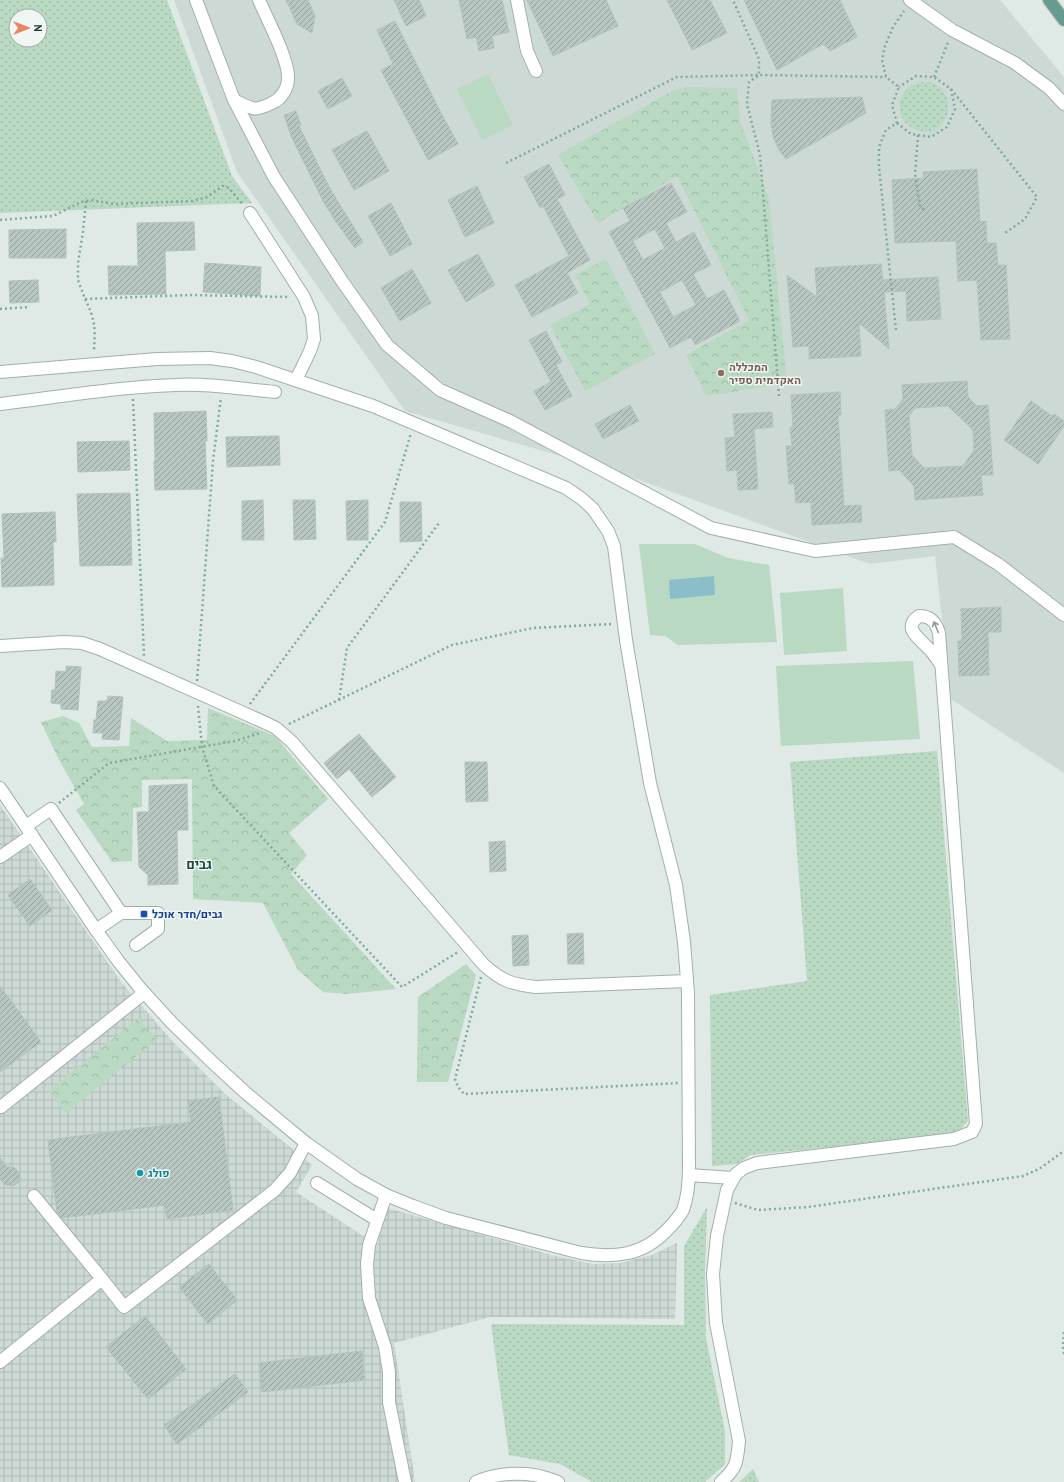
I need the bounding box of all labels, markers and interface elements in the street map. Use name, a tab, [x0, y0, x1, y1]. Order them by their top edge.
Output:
north arrow	[8, 8, 48, 48]
text: N	[31, 24, 45, 32]
place label: המכללה האקדמית ספיר	[729, 360, 801, 387]
marker: המכללה האקדמית ספיר	[716, 368, 726, 378]
one-way arrow	[932, 621, 940, 633]
district label: גבים	[186, 856, 212, 873]
place label: גבים/חדר אוכל	[152, 907, 223, 921]
marker: גבים/חדר אוכל	[139, 909, 149, 919]
place label: פולג	[148, 1166, 170, 1180]
marker: פולג	[135, 1168, 145, 1178]

